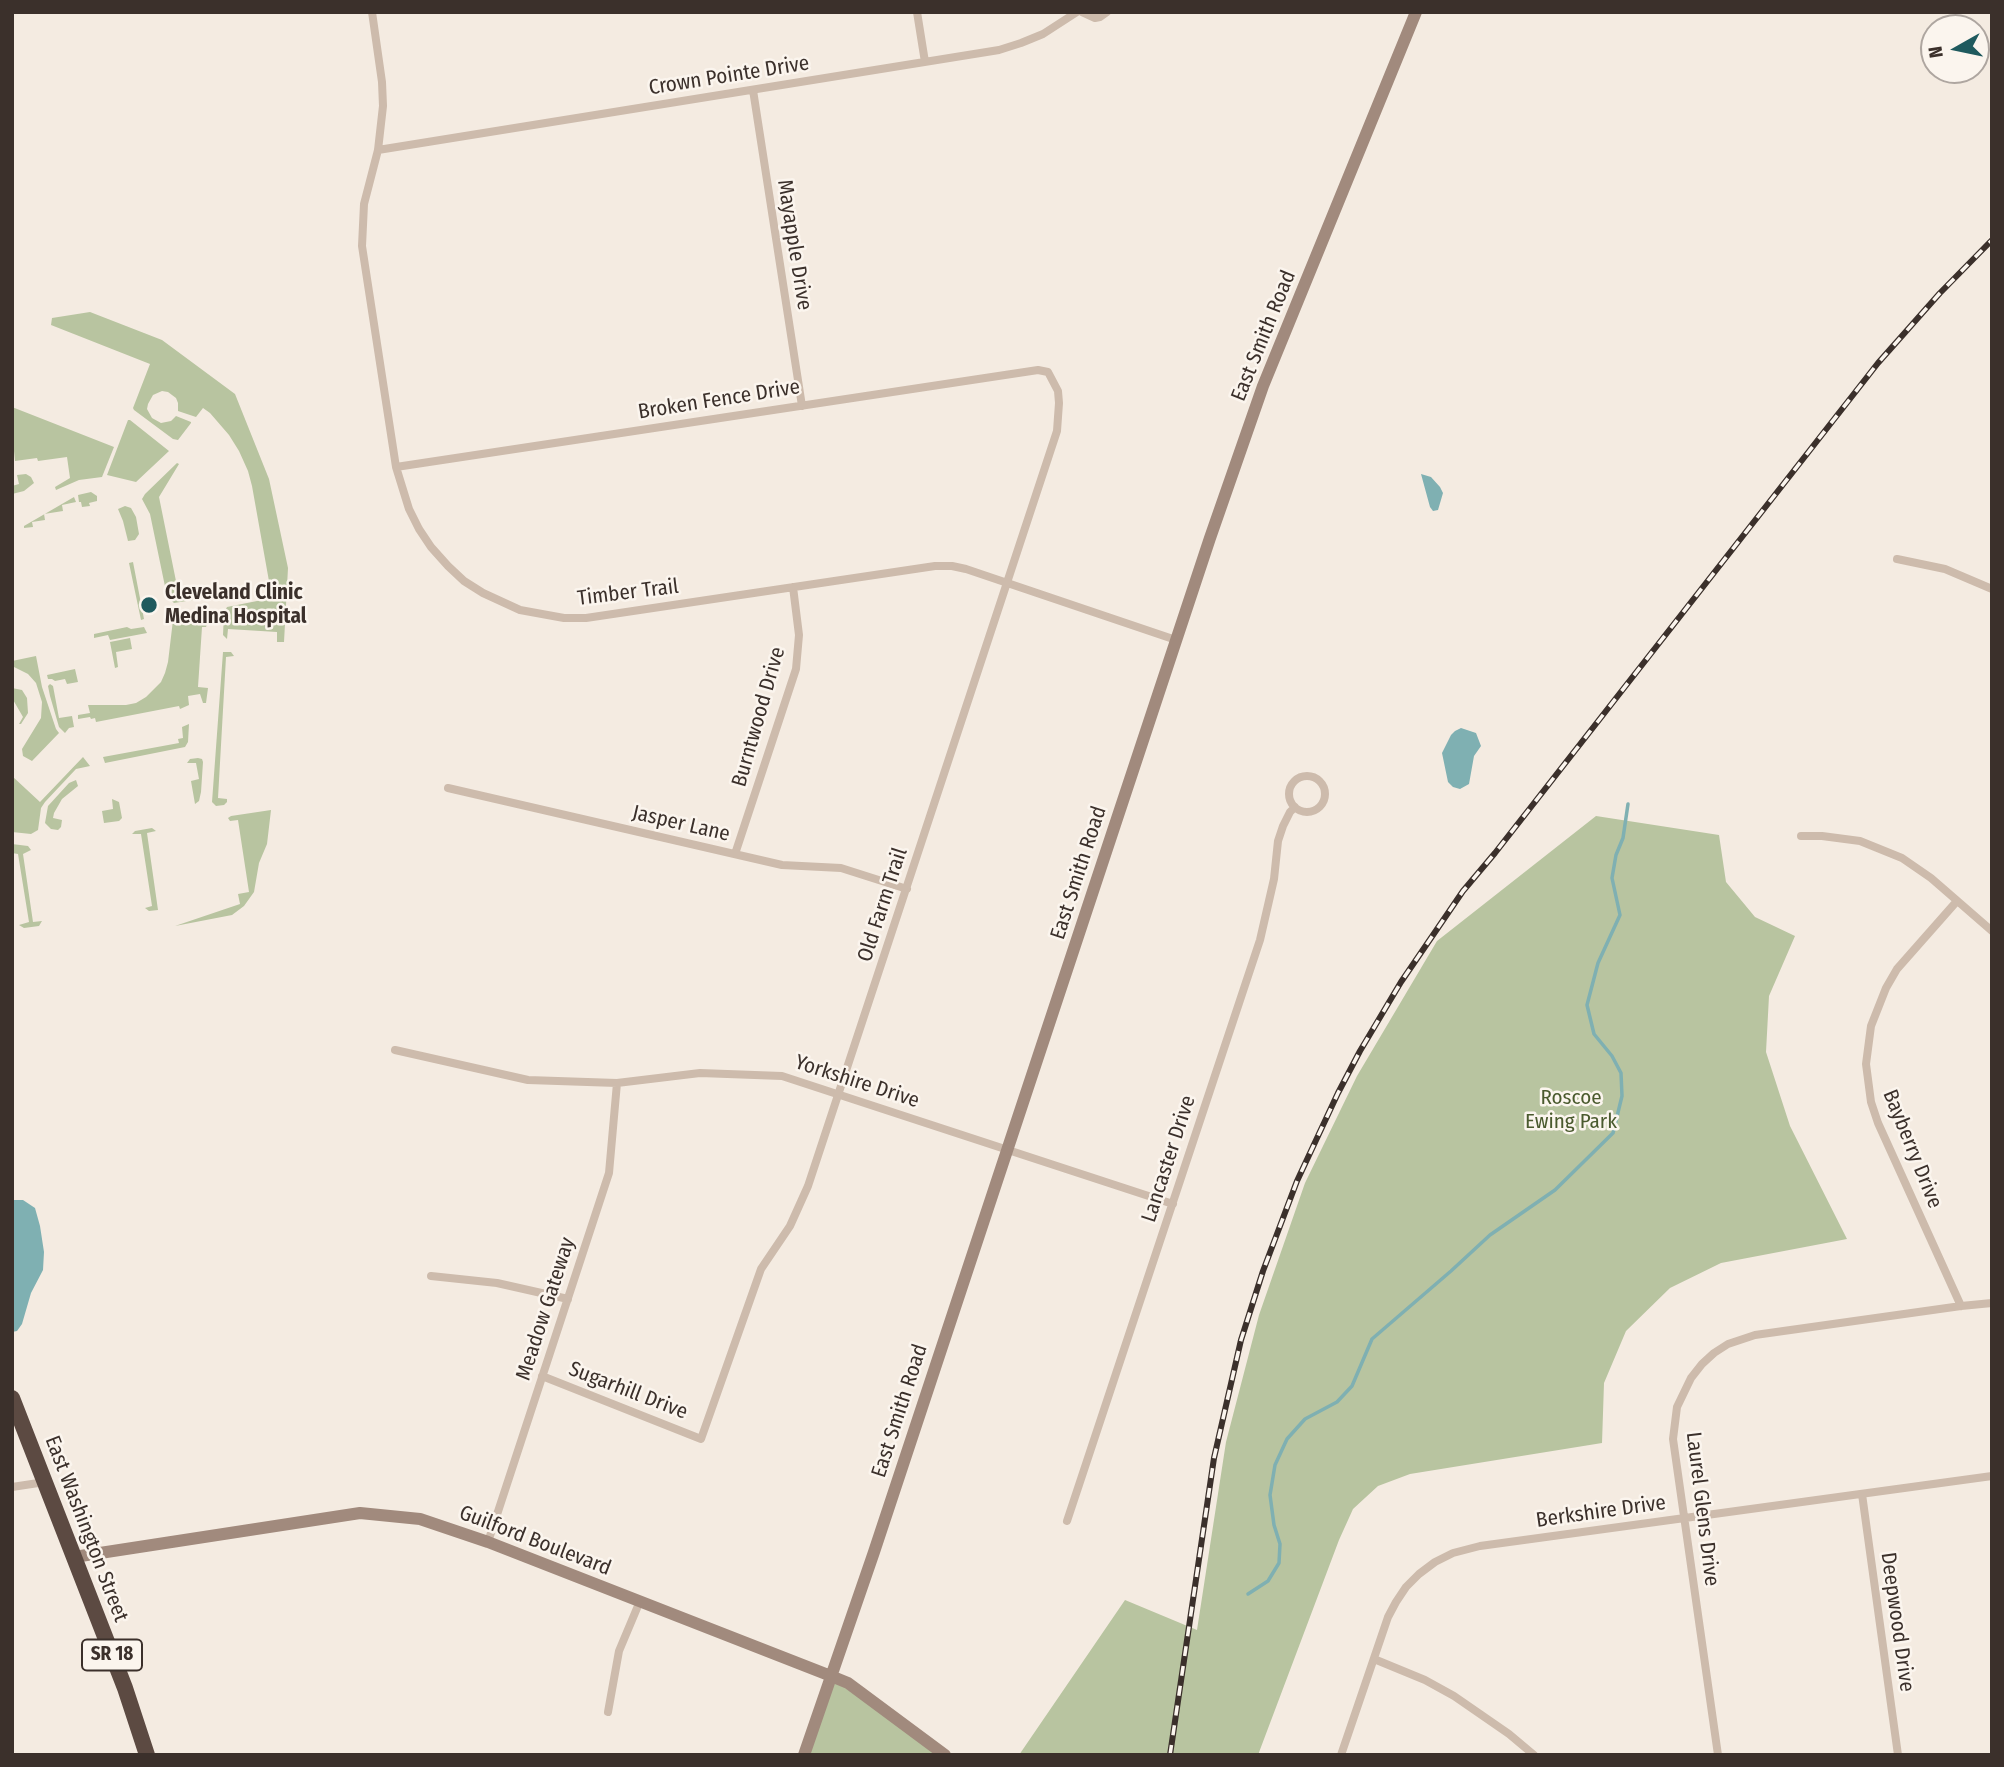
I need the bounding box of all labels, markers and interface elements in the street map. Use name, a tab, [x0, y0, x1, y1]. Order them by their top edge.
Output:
north arrow	[1920, 14, 1990, 84]
text: N	[1923, 45, 1948, 59]
street label: Crown Pointe Drive	[647, 51, 811, 101]
street label: Mayapple Drive	[771, 178, 817, 312]
street label: East Smith Road	[1226, 267, 1302, 405]
street label: Broken Fence Drive	[636, 375, 802, 425]
street label: Timber Trail	[576, 574, 680, 612]
place label: Cleveland Clinic Medina Hospital	[165, 580, 306, 630]
marker: Cleveland Clinic Medina Hospital	[139, 595, 159, 615]
street label: Burntwood Drive	[727, 644, 791, 790]
street label: Jasper Lane	[630, 801, 732, 847]
street label: East Smith Road	[1046, 803, 1112, 943]
street label: Old Farm Trail	[853, 845, 913, 965]
street label: Yorkshire Drive	[792, 1050, 922, 1114]
park label: Roscoe Ewing Park	[1525, 1085, 1617, 1135]
street label: Bayberry Drive	[1877, 1086, 1947, 1212]
street label: Lancaster Drive	[1137, 1092, 1201, 1226]
street label: Meadow Gateway	[511, 1235, 581, 1383]
street label: East Smith Road	[867, 1341, 933, 1481]
street label: Sugarhill Drive	[565, 1357, 691, 1425]
street label: Laurel Glens Drive	[1680, 1430, 1724, 1588]
street label: East Washington Street	[39, 1432, 133, 1626]
street label: Berkshire Drive	[1535, 1490, 1667, 1534]
street label: Guilford Boulevard	[456, 1500, 614, 1582]
street label: Deepwood Drive	[1875, 1551, 1919, 1693]
road number: SR 18	[82, 1639, 142, 1670]

